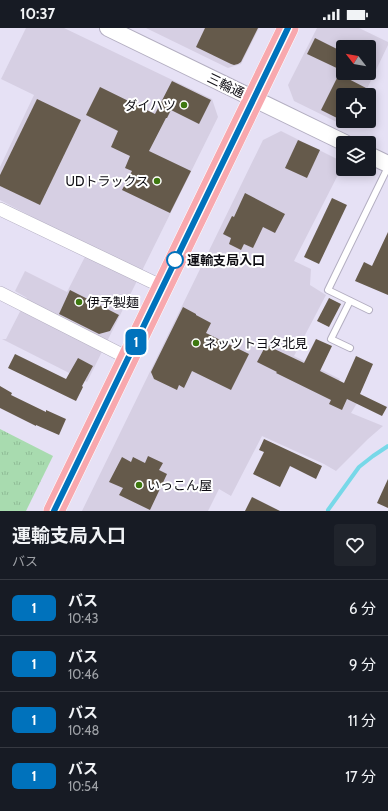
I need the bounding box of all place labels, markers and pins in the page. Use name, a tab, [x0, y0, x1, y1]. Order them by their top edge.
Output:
place label: ダイハツ	[124, 97, 176, 113]
marker: ダイハツ	[179, 100, 189, 110]
place label: UDトラックス	[66, 173, 149, 189]
marker: UDトラックス	[152, 176, 162, 186]
marker: 運輸支局入口	[166, 251, 184, 269]
place label: 運輸支局入口	[187, 252, 265, 268]
place label: 伊予製麺	[87, 294, 139, 310]
marker: 伊予製麺	[74, 297, 84, 307]
place label: ネッツトヨタ北見	[204, 335, 308, 351]
marker: ネッツトヨタ北見	[191, 338, 201, 348]
place label: いっこん屋	[147, 477, 212, 493]
marker: いっこん屋	[134, 480, 144, 490]

